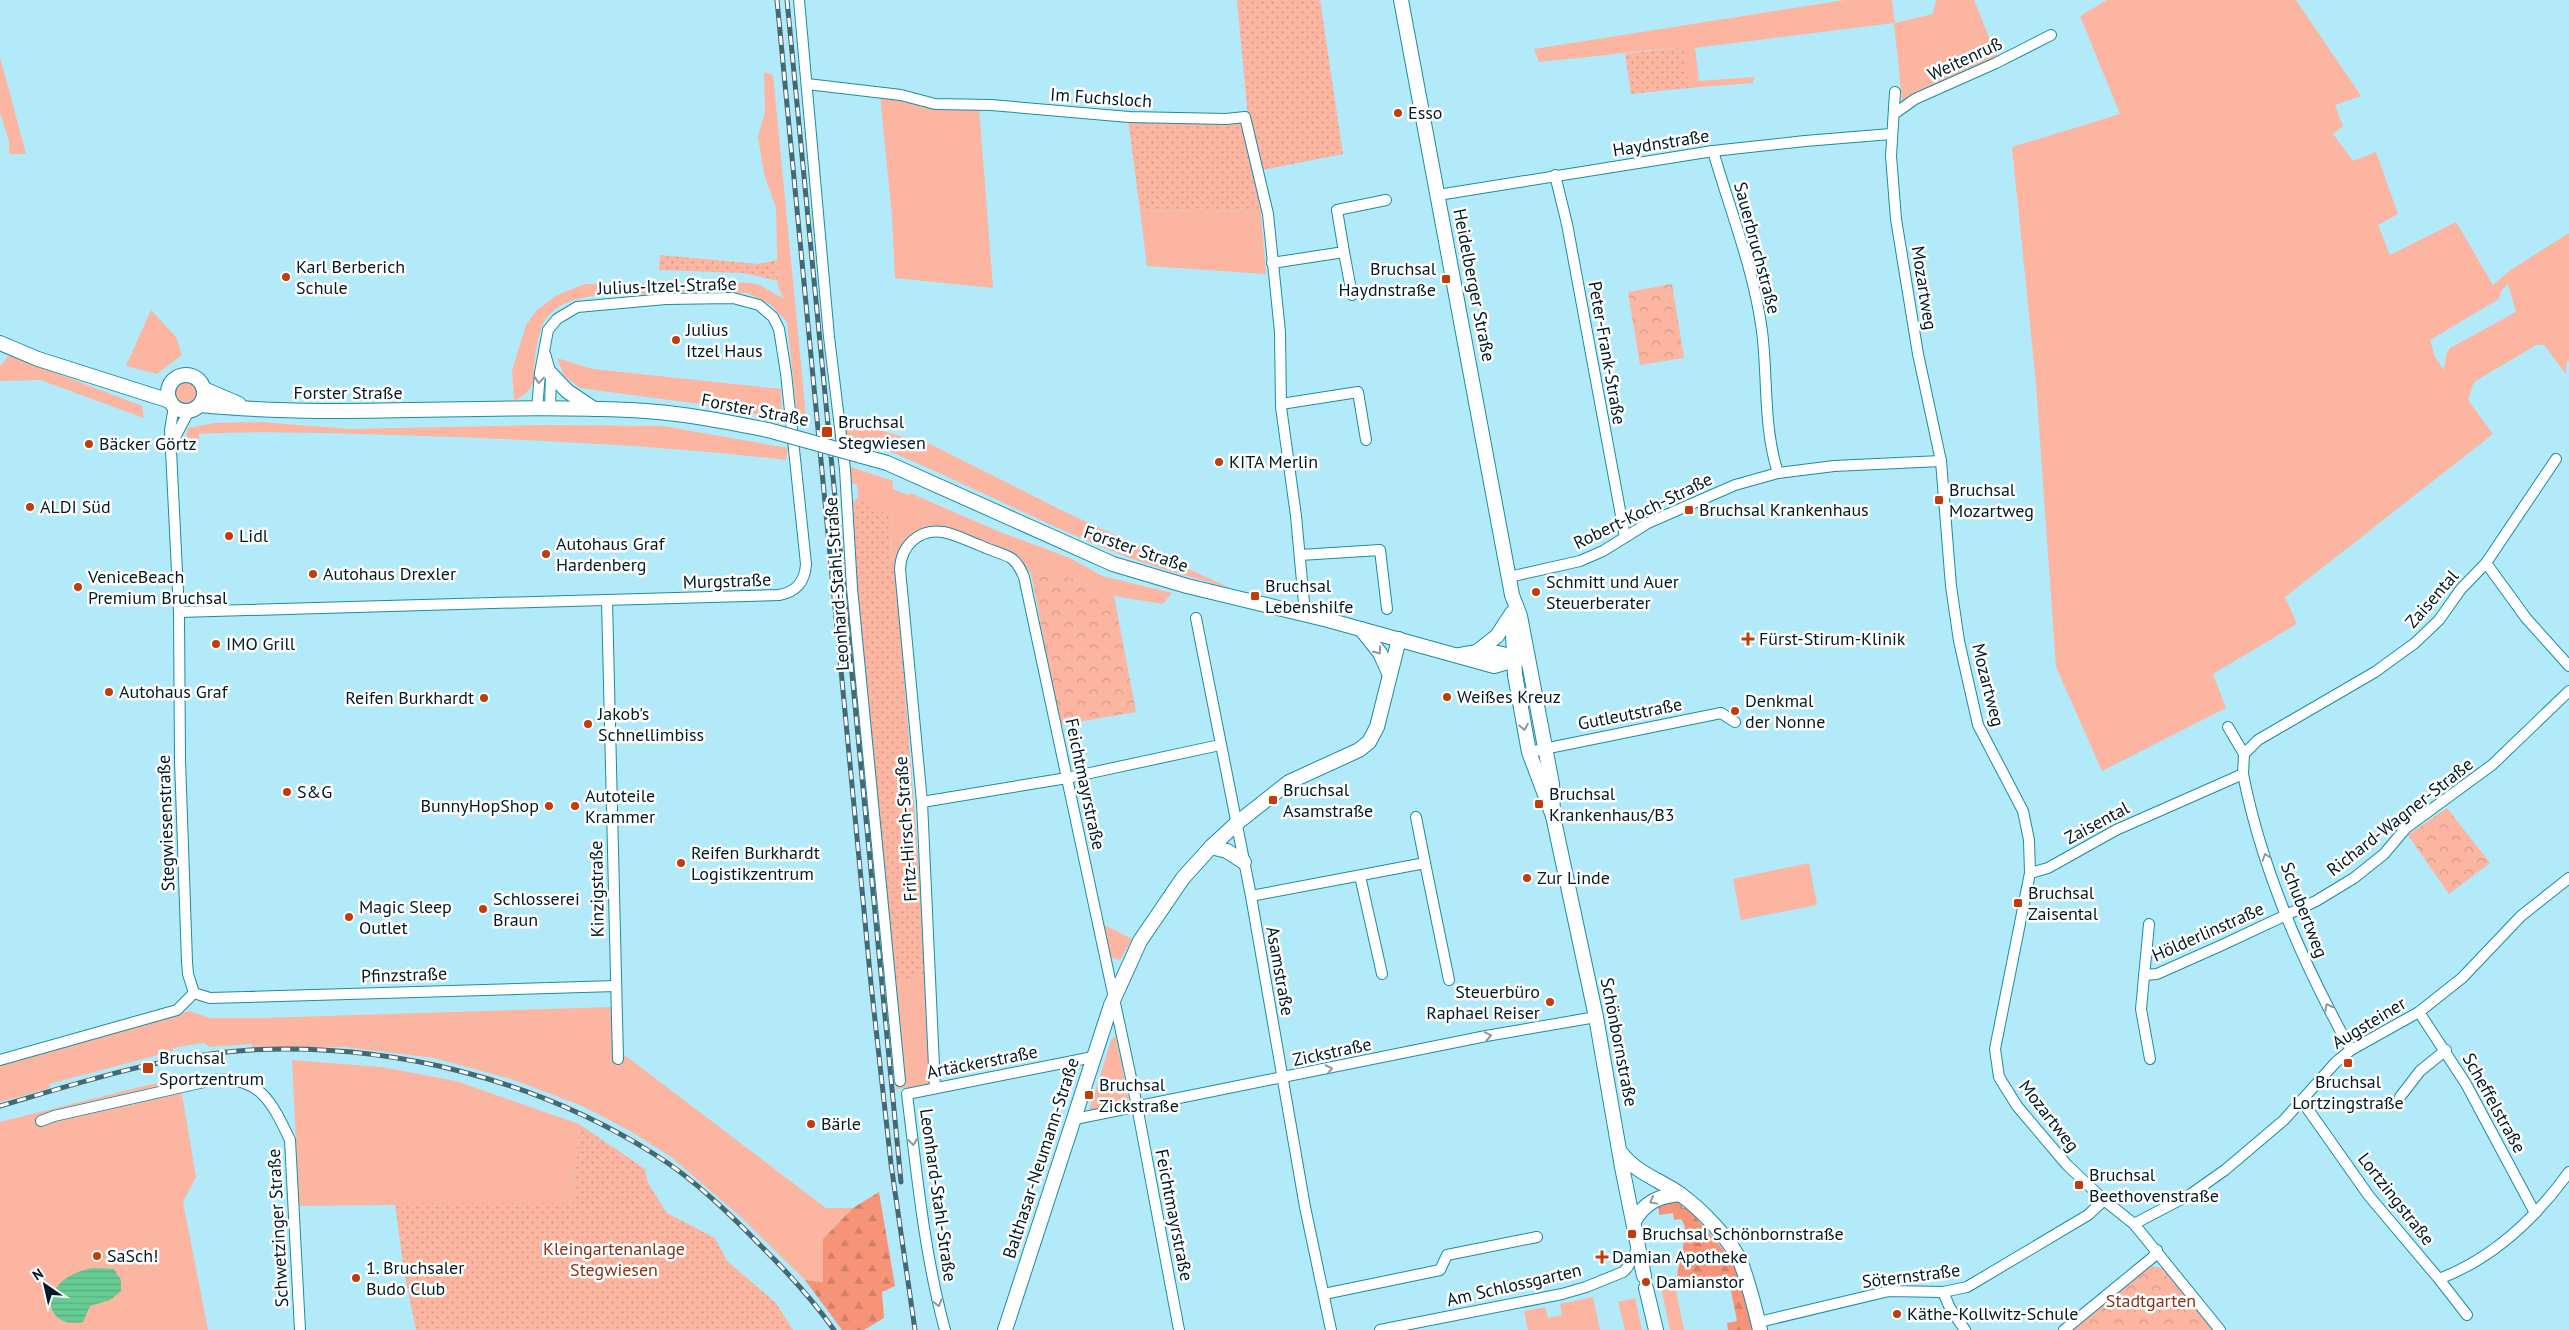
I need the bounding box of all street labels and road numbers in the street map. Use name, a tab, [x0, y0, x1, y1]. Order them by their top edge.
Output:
street label: Weitenruß	[1924, 31, 2006, 86]
street label: Im Fuchsloch	[1049, 82, 1153, 113]
street label: Haydnstraße	[1611, 124, 1711, 161]
street label: Sauerbruchstraße	[1729, 179, 1786, 316]
street label: Heidelberger Straße	[1448, 206, 1501, 363]
street label: Mozartweg	[1906, 244, 1942, 332]
street label: Julius-Itzel-Straße	[596, 272, 737, 299]
street label: Peter-Frank-Straße	[1584, 279, 1631, 426]
street label: Forster Straße	[293, 381, 403, 404]
street label: Forster Straße	[699, 388, 811, 431]
street label: Robert-Koch-Straße	[1570, 467, 1716, 554]
street label: Leonhard-Stahl-Straße	[819, 496, 854, 672]
street label: Forster Straße	[1081, 520, 1192, 577]
street label: Zaisental	[2400, 564, 2464, 633]
street label: Murgstraße	[682, 567, 771, 594]
street label: Mozartweg	[1967, 641, 2010, 729]
street label: Gutleutstraße	[1576, 692, 1684, 735]
street label: Feichtmayrstraße	[1060, 716, 1111, 852]
street label: Richard-Wagner-Straße	[2322, 752, 2478, 881]
street label: Stegwiesenstraße	[152, 754, 179, 892]
street label: Fritz-Hirsch-Straße	[889, 756, 922, 903]
street label: Zaisental	[2060, 796, 2134, 849]
street label: Kinzigstraße	[584, 840, 609, 938]
street label: Schubertweg	[2276, 859, 2333, 961]
street label: Hölderlinstraße	[2148, 897, 2267, 967]
street label: Asamstraße	[1261, 925, 1300, 1017]
street label: Pfinzstraße	[361, 962, 447, 987]
street label: Schönbornstraße	[1596, 975, 1643, 1108]
street label: Augsteiner	[2327, 991, 2410, 1054]
street label: Zickstraße	[1290, 1032, 1373, 1071]
street label: Artäckerstraße	[924, 1039, 1039, 1084]
street label: Scheffelstraße	[2457, 1049, 2531, 1157]
street label: Balthasar-Neumann-Straße	[997, 1054, 1084, 1261]
street label: Mozartweg	[2014, 1075, 2085, 1156]
street label: Leonhard-Stahl-Straße	[915, 1107, 962, 1283]
street label: Feichtmayrstraße	[1150, 1147, 1199, 1283]
street label: Schwetzinger Straße	[262, 1148, 293, 1308]
street label: Lortzingstraße	[2353, 1148, 2440, 1250]
street label: Am Schlossgarten	[1444, 1258, 1584, 1311]
street label: Söternstraße	[1861, 1258, 1961, 1293]

